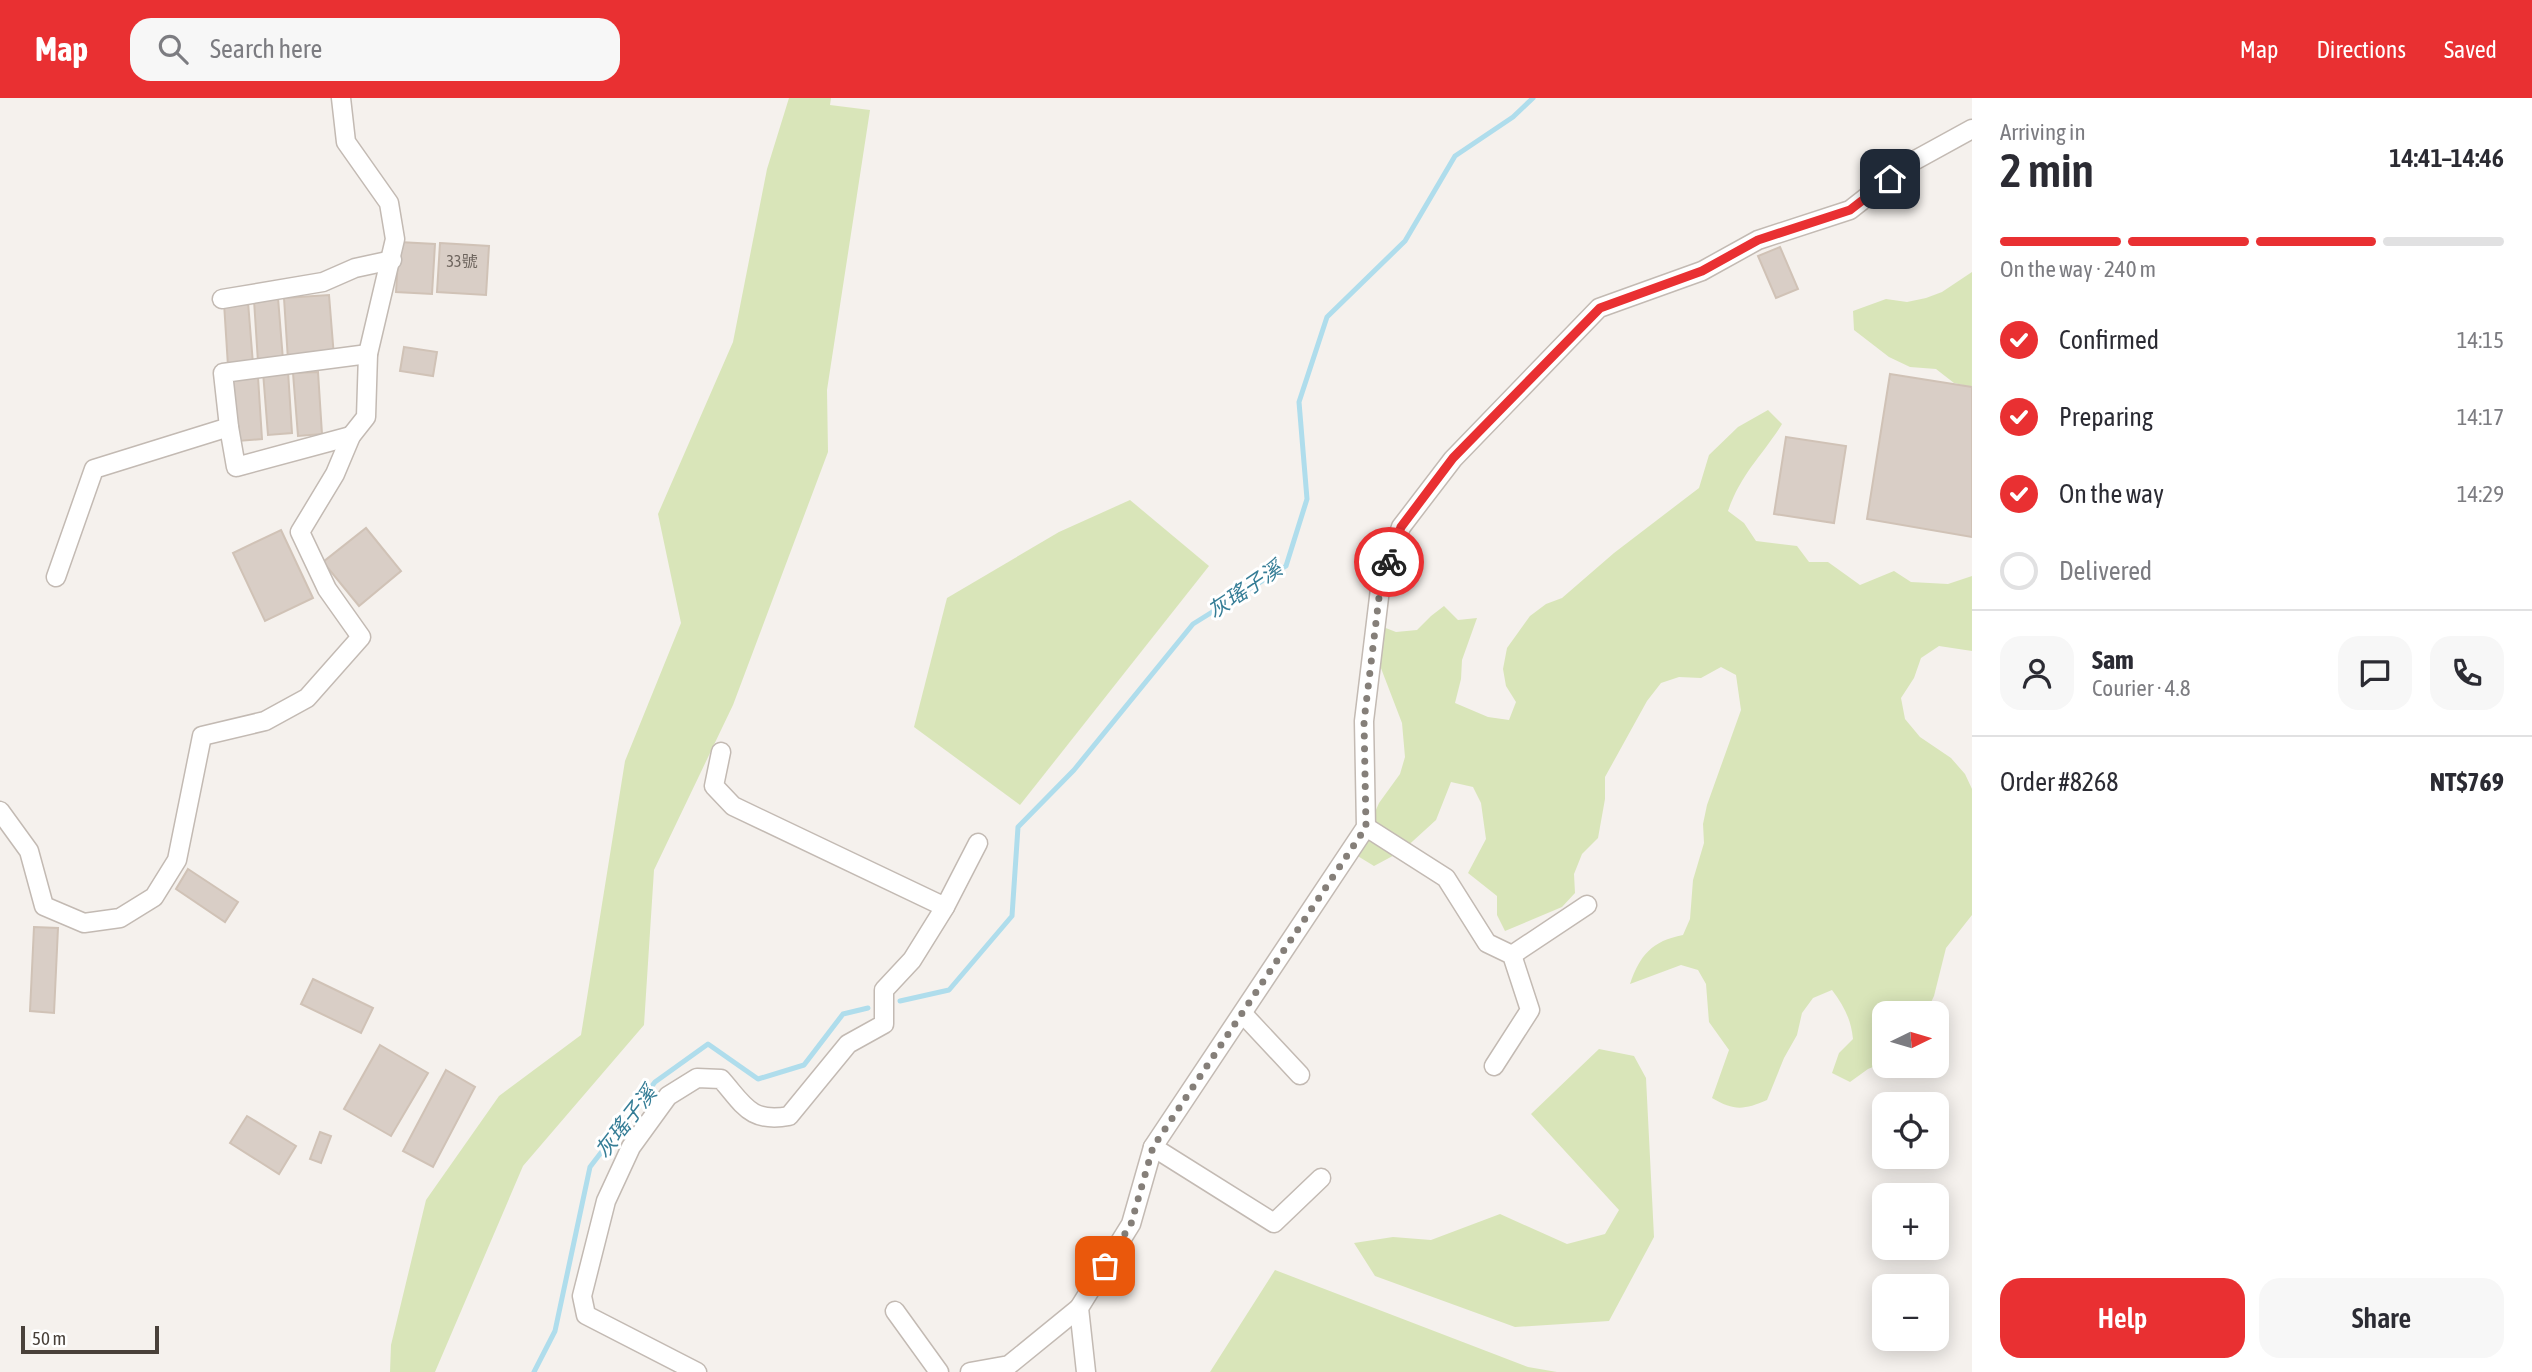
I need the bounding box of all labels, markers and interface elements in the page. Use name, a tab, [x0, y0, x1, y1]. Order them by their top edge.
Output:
search box	[130, 18, 620, 81]
text: Map	[35, 30, 88, 68]
icon: search	[154, 30, 192, 68]
text: Search here	[210, 34, 322, 64]
text: Map	[2240, 36, 2278, 63]
text: Directions	[2316, 36, 2406, 63]
text: Saved	[2444, 36, 2497, 63]
text: Arriving in	[2000, 119, 2086, 145]
text: 14:41–14:46	[2389, 143, 2504, 173]
text: 2 min	[2000, 144, 2094, 197]
pin	[1860, 149, 1920, 209]
icon: home	[1871, 160, 1909, 198]
house number: 33號	[446, 252, 478, 270]
text: On the way · 240 m	[2000, 256, 2156, 282]
icon: check	[2000, 321, 2038, 359]
text: Confirmed	[2059, 325, 2159, 355]
text: 14:15	[2457, 327, 2504, 353]
icon: check	[2000, 398, 2038, 436]
text: Preparing	[2059, 402, 2153, 432]
text: 14:17	[2457, 404, 2504, 430]
icon: check	[2000, 475, 2038, 513]
text: On the way	[2059, 479, 2164, 509]
text: 14:29	[2457, 481, 2504, 507]
courier	[1354, 527, 1424, 597]
icon: bike	[1370, 543, 1408, 581]
water label: 灰瑤子溪	[1203, 554, 1288, 623]
text: Delivered	[2059, 556, 2152, 586]
button: person	[2000, 636, 2074, 710]
button: chat	[2338, 636, 2412, 710]
button: phone	[2430, 636, 2504, 710]
text: Sam	[2092, 645, 2134, 675]
text: Courier · 4.8	[2092, 675, 2191, 701]
text: Order #8268	[2000, 767, 2119, 797]
text: NT$769	[2430, 767, 2504, 797]
north arrow	[1872, 1001, 1950, 1078]
map controls	[1872, 1001, 1949, 1351]
water label: 灰瑤子溪	[590, 1079, 662, 1162]
button: locate	[1872, 1092, 1949, 1169]
button: +	[1872, 1183, 1949, 1260]
pin	[1075, 1236, 1135, 1296]
icon: bag	[1086, 1247, 1124, 1285]
button: −	[1872, 1274, 1949, 1351]
button: Help	[2000, 1278, 2245, 1358]
button: Share	[2259, 1278, 2504, 1358]
scale bar	[21, 1323, 159, 1355]
text: 50 m	[32, 1327, 66, 1349]

